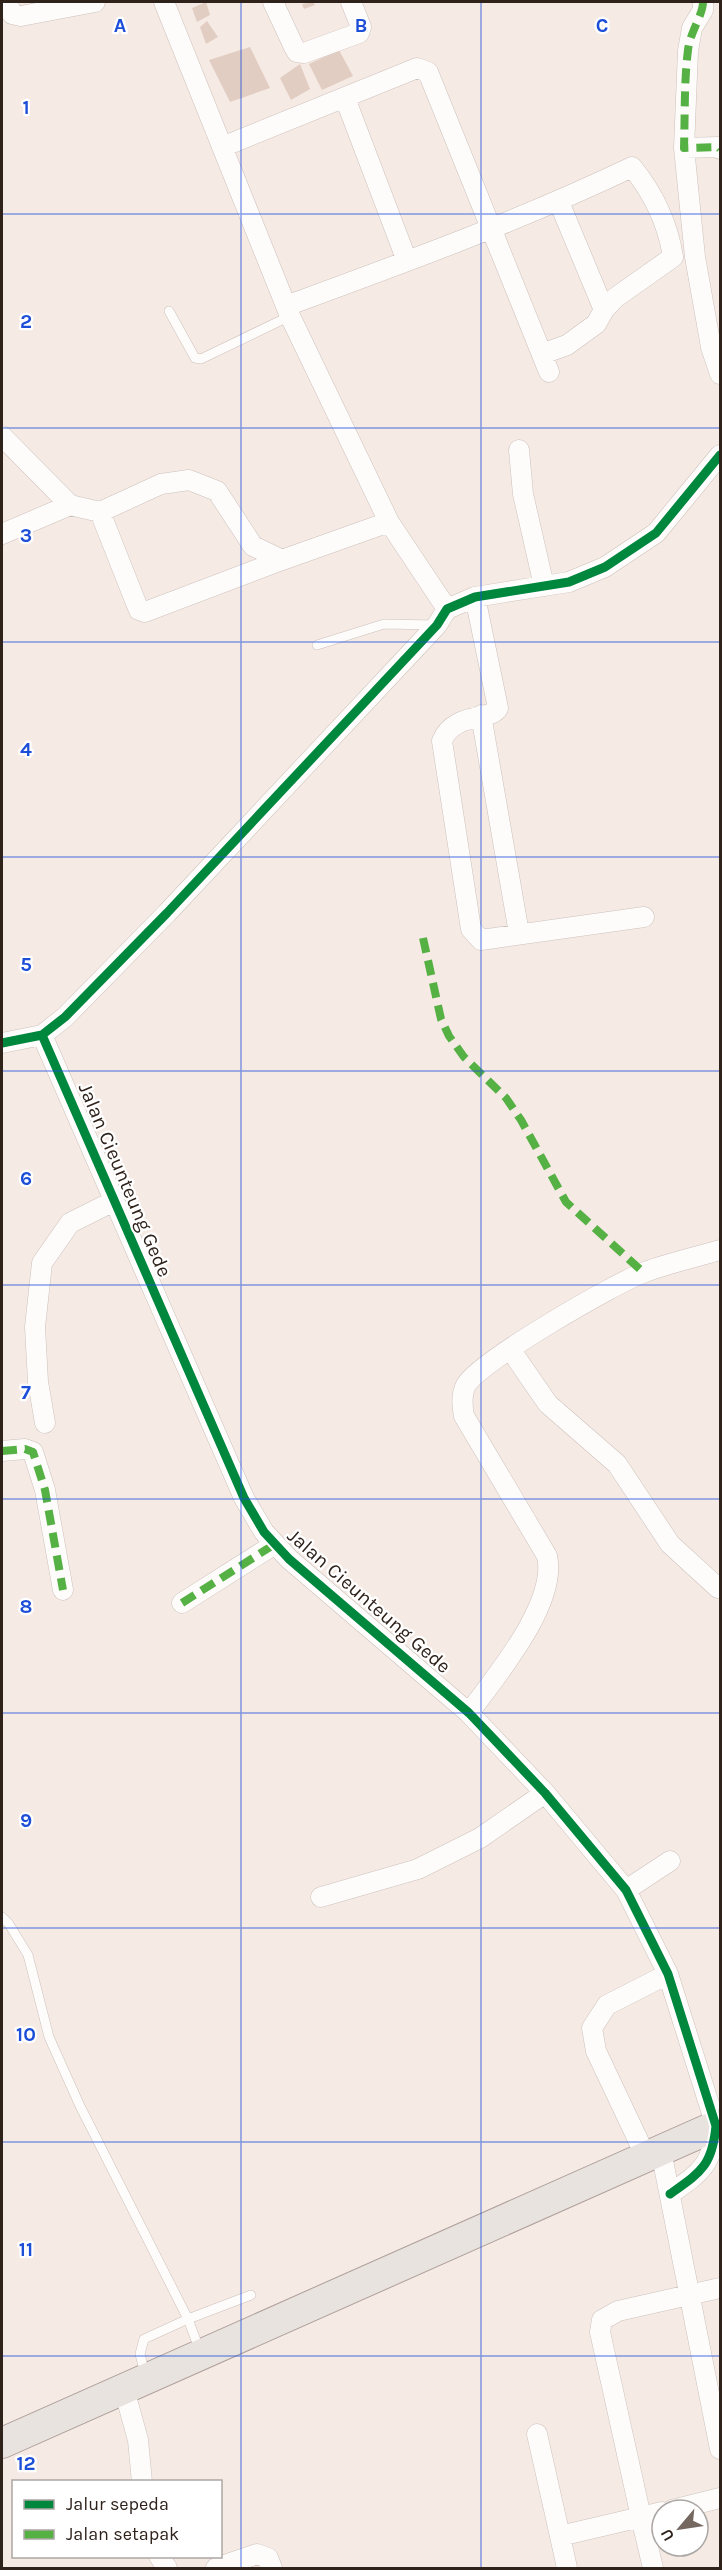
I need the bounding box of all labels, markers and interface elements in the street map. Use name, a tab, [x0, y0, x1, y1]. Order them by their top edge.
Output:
text: A	[114, 14, 127, 37]
text: B	[355, 14, 367, 37]
text: C	[596, 14, 608, 37]
text: 1	[22, 96, 30, 119]
text: 2	[20, 310, 32, 333]
text: 3	[20, 524, 32, 547]
text: 4	[20, 738, 32, 761]
text: 5	[20, 953, 32, 976]
street label: Jalan Cieunteung Gede	[74, 1080, 176, 1280]
text: 6	[20, 1167, 32, 1190]
text: 7	[21, 1381, 31, 1404]
street label: Jalan Cieunteung Gede	[283, 1524, 455, 1678]
text: 8	[20, 1595, 32, 1618]
text: 9	[20, 1809, 32, 1832]
text: 10	[16, 2023, 36, 2046]
text: 11	[19, 2238, 33, 2261]
text: 12	[16, 2452, 36, 2475]
legend	[12, 2480, 222, 2558]
text: Jalur sepeda	[66, 2493, 169, 2515]
north arrow	[650, 2498, 710, 2558]
text: Jalan setapak	[66, 2523, 179, 2545]
text: U	[656, 2526, 678, 2544]

